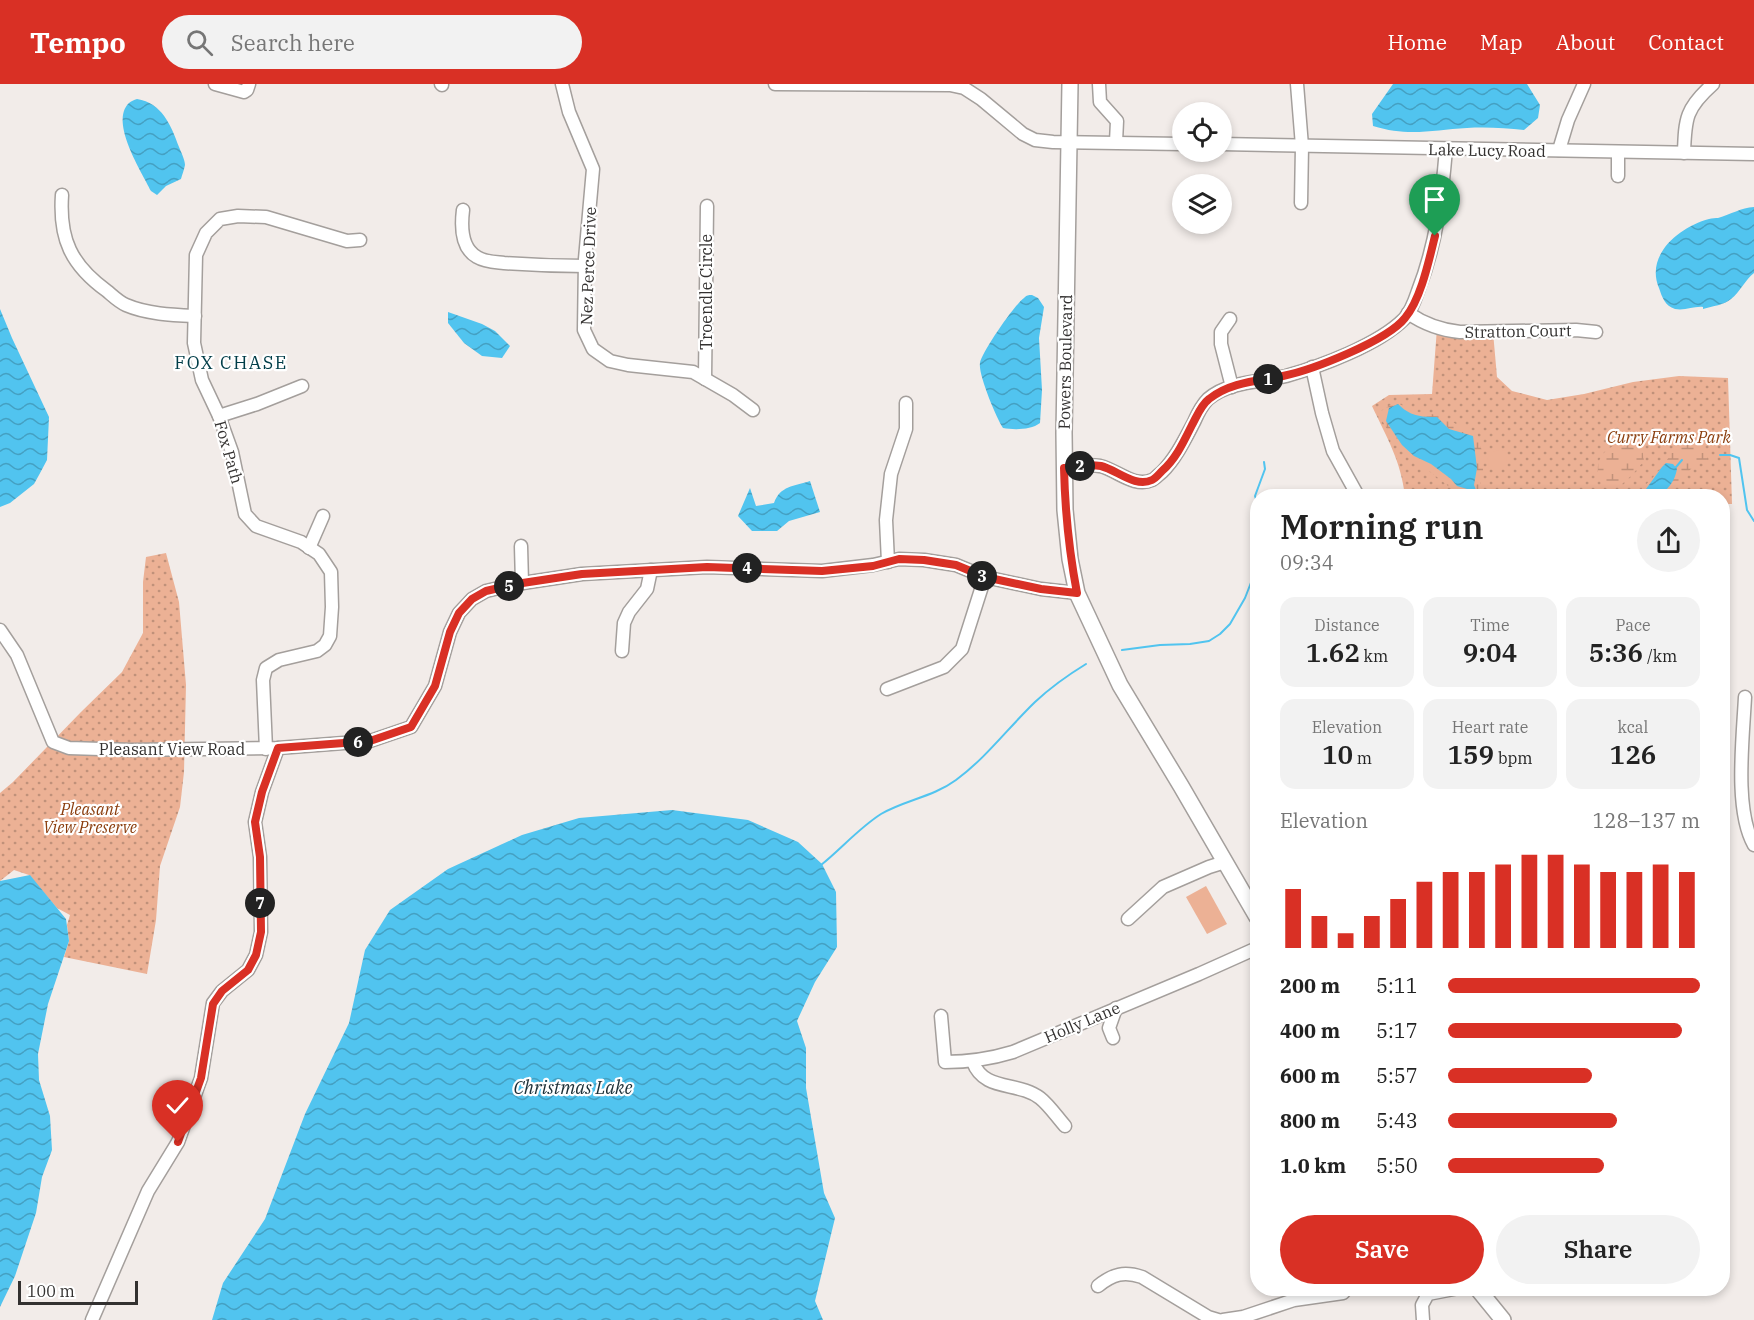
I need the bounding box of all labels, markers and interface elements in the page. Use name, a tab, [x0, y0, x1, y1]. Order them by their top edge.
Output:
search box	[162, 15, 582, 69]
text: Tempo	[30, 24, 126, 61]
icon: search	[183, 26, 216, 59]
text: Search here	[231, 28, 355, 57]
text: Home	[1387, 28, 1447, 56]
text: Map	[1480, 28, 1523, 56]
text: About	[1556, 28, 1615, 56]
text: Contact	[1648, 28, 1724, 56]
map controls	[1172, 102, 1232, 234]
button: locate	[1172, 102, 1232, 162]
street label: Lake Lucy Road	[1428, 139, 1546, 161]
button: layers	[1172, 174, 1232, 234]
pin	[1409, 174, 1460, 236]
icon: arrive	[1418, 183, 1451, 216]
street label: Nez Perce Drive	[576, 206, 600, 326]
street label: Troendle Circle	[696, 234, 716, 350]
street label: Powers Boulevard	[1054, 294, 1076, 430]
street label: Stratton Court	[1464, 320, 1572, 342]
district label: FOX CHASE	[174, 351, 288, 374]
pin: 1	[1253, 364, 1283, 394]
text: 1	[1263, 369, 1273, 389]
street label: Fox Path	[210, 418, 248, 486]
park label: Curry Farms Park	[1607, 427, 1731, 447]
pin: 2	[1065, 451, 1095, 481]
text: 2	[1075, 456, 1085, 476]
text: Morning run	[1280, 505, 1483, 548]
button: share	[1637, 509, 1700, 572]
text: 09:34	[1280, 549, 1334, 576]
pin: 4	[732, 553, 762, 583]
text: 4	[742, 558, 752, 578]
pin: 3	[967, 561, 997, 591]
text: 3	[977, 566, 987, 586]
pin: 5	[494, 571, 524, 601]
text: 5	[504, 576, 514, 596]
text: Distance	[1314, 615, 1380, 635]
text: Time	[1470, 615, 1510, 635]
text: Pace	[1615, 615, 1651, 635]
text: 1.62	[1306, 635, 1360, 669]
text: 9:04	[1463, 635, 1517, 669]
text: 5:36	[1589, 635, 1643, 669]
text: km	[1360, 646, 1388, 666]
text: /km	[1643, 646, 1677, 666]
text: Elevation	[1312, 717, 1382, 737]
text: Heart rate	[1452, 717, 1528, 737]
text: kcal	[1618, 717, 1648, 737]
pin: 6	[343, 727, 373, 757]
text: 6	[353, 732, 363, 752]
text: 10	[1322, 737, 1353, 771]
text: 159	[1447, 737, 1494, 771]
text: 126	[1610, 737, 1656, 771]
street label: Pleasant View Road	[99, 739, 246, 759]
text: m	[1353, 748, 1372, 768]
text: bpm	[1494, 748, 1533, 768]
park label: Pleasant View Preserve	[43, 799, 137, 837]
text: Elevation	[1280, 807, 1368, 834]
text: 128–137 m	[1593, 807, 1700, 834]
pin: 7	[245, 888, 275, 918]
text: 7	[255, 893, 265, 913]
text: 200 m	[1280, 972, 1340, 999]
text: 5:11	[1376, 972, 1418, 999]
street label: Holly Lane	[1041, 997, 1123, 1047]
text: 400 m	[1280, 1017, 1340, 1044]
text: 5:17	[1376, 1017, 1418, 1044]
text: 600 m	[1280, 1062, 1340, 1089]
text: 5:57	[1376, 1062, 1418, 1089]
water label: Christmas Lake	[513, 1076, 633, 1099]
pin	[152, 1080, 203, 1142]
icon: check	[161, 1089, 194, 1122]
text: 800 m	[1280, 1107, 1340, 1134]
text: 5:43	[1376, 1107, 1418, 1134]
text: 1.0 km	[1280, 1152, 1346, 1179]
text: 5:50	[1376, 1152, 1418, 1179]
button: Save	[1280, 1215, 1484, 1284]
button: Share	[1496, 1215, 1700, 1284]
scale bar	[18, 1278, 138, 1306]
text: 100 m	[27, 1281, 75, 1301]

